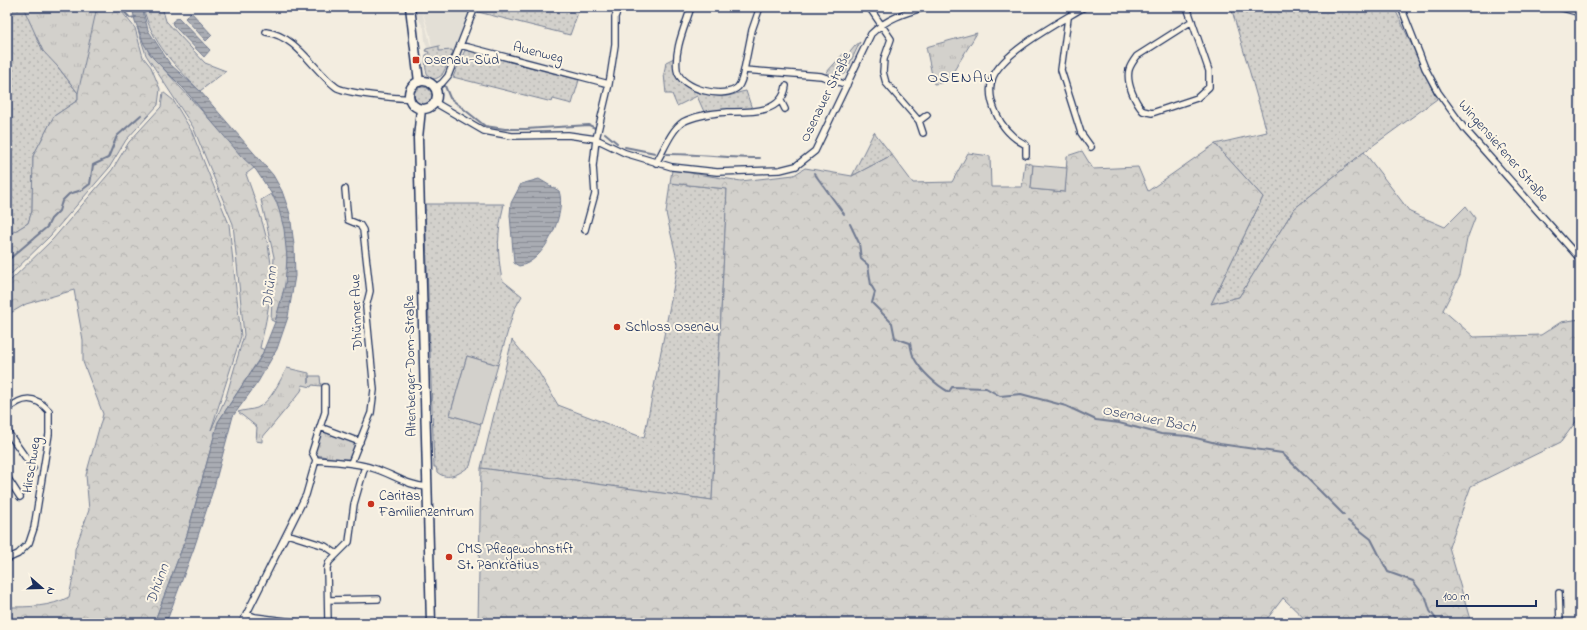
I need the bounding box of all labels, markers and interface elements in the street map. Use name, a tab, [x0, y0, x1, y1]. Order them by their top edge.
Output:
street label: Auenweg	[510, 37, 566, 70]
street label: Osenauer Straße	[795, 48, 857, 146]
place label: Osenau-Süd	[424, 50, 499, 71]
marker: Osenau-Süd	[411, 55, 421, 65]
district label: OSENAU	[927, 66, 995, 90]
street label: Wingensiefener Straße	[1452, 95, 1554, 208]
water label: Dhünn	[257, 264, 284, 309]
street label: Dhünner Aue	[345, 273, 369, 351]
street label: Altenberger-Dom-Straße	[399, 294, 424, 437]
place label: Schloss Osenau	[625, 317, 719, 338]
marker: Schloss Osenau	[612, 322, 622, 332]
water label: Osenauer Bach	[1100, 399, 1199, 439]
street label: Hirschweg	[17, 435, 48, 495]
place label: Caritas Familienzentrum	[378, 486, 474, 523]
marker: Caritas Familienzentrum	[366, 499, 376, 509]
place label: CMS Pflegewohnstift St. Pankratius	[457, 539, 574, 576]
marker: CMS Pflegewohnstift St. Pankratius	[444, 552, 454, 562]
water label: Dhünn	[141, 560, 176, 607]
north arrow	[22, 568, 62, 608]
scale bar	[1437, 582, 1536, 608]
text: N	[42, 585, 59, 597]
text: 100 m	[1443, 588, 1470, 606]

